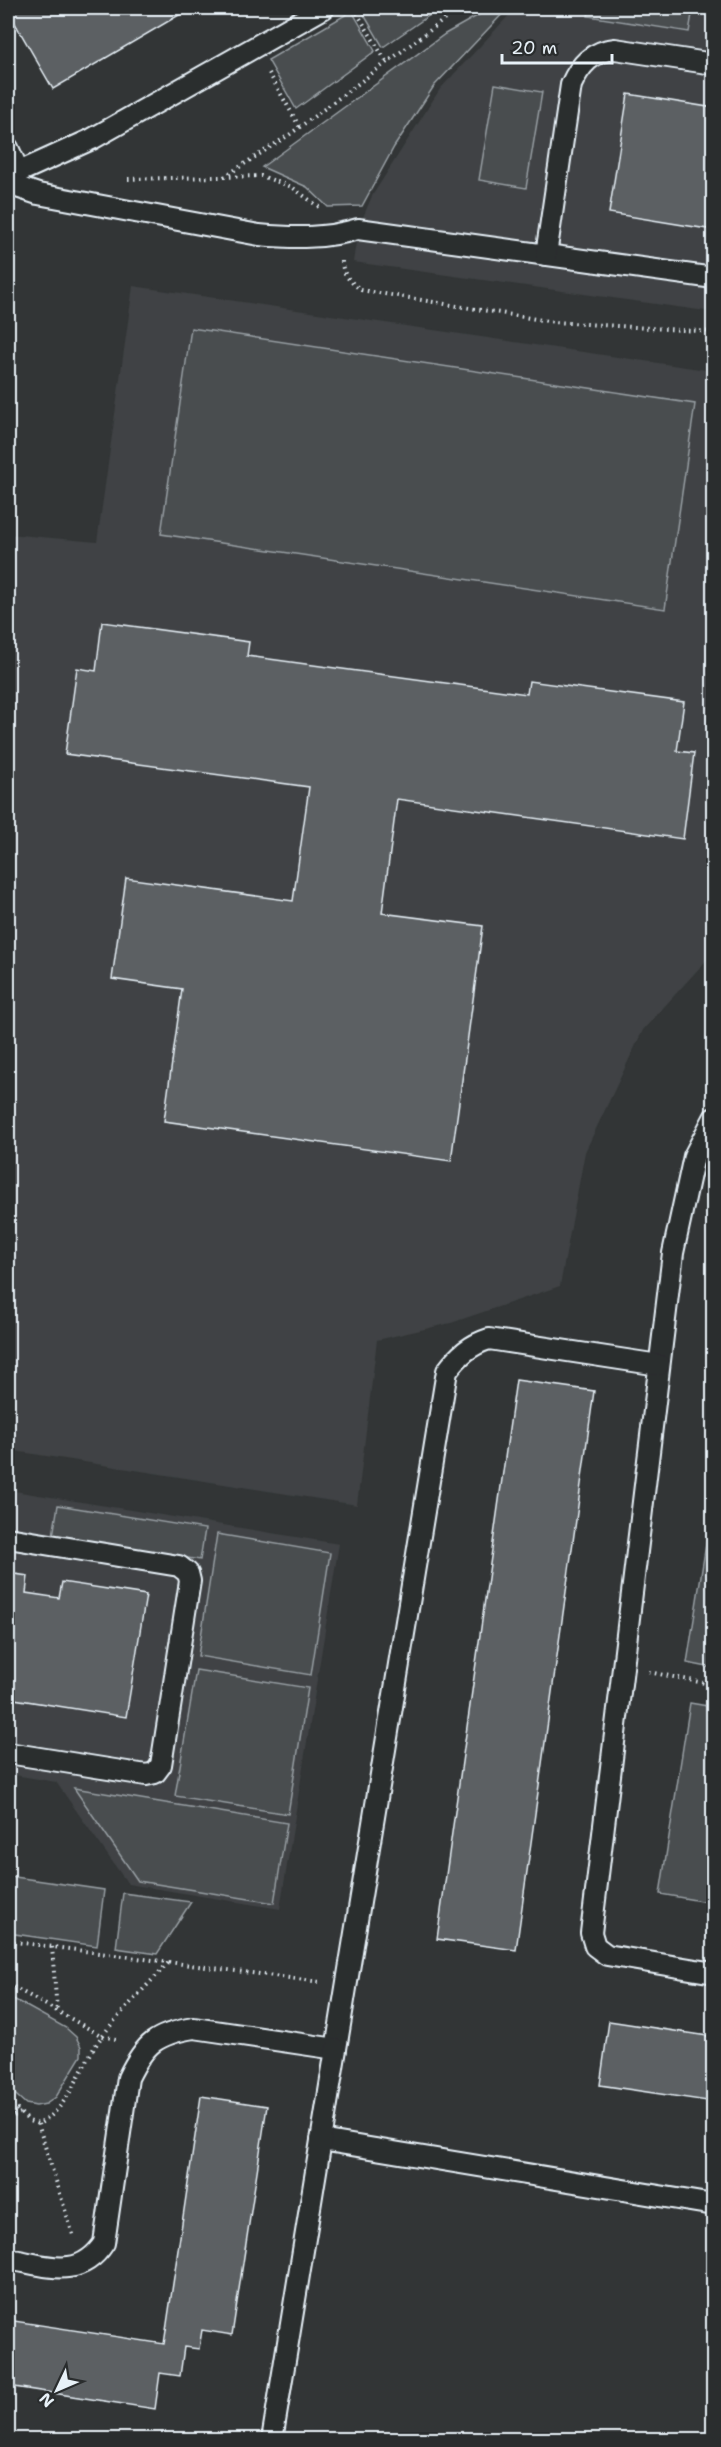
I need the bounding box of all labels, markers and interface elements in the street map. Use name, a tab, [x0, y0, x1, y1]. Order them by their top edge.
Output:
scale bar	[502, 27, 612, 65]
text: 20 m	[511, 36, 557, 60]
north arrow	[27, 2360, 87, 2420]
text: N	[35, 2388, 59, 2412]

